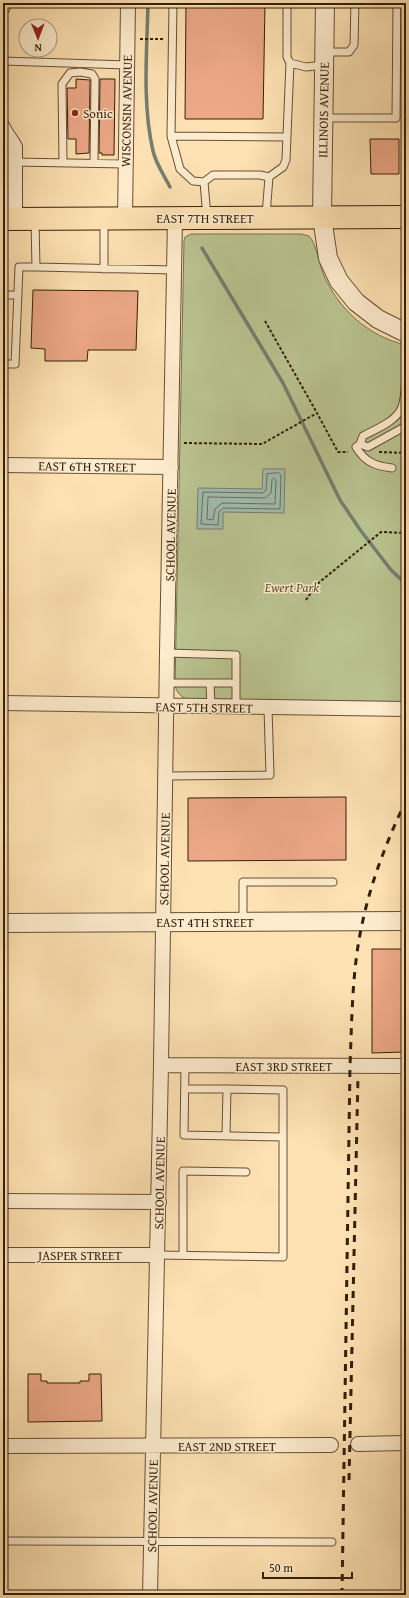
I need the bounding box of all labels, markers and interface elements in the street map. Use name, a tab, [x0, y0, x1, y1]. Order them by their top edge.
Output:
north arrow	[18, 18, 58, 58]
text: N	[34, 40, 42, 56]
street label: WISCONSIN AVENUE	[116, 54, 137, 167]
street label: ILLINOIS AVENUE	[313, 61, 334, 158]
place label: Sonic	[83, 104, 113, 123]
marker: Sonic	[70, 108, 80, 118]
street label: EAST 7TH STREET	[156, 209, 254, 228]
street label: EAST 6TH STREET	[38, 456, 137, 477]
street label: SCHOOL AVENUE	[160, 488, 181, 581]
park label: Ewert Park	[264, 578, 319, 597]
street label: EAST 5TH STREET	[155, 697, 254, 718]
street label: SCHOOL AVENUE	[154, 812, 175, 905]
street label: EAST 4TH STREET	[156, 913, 254, 932]
street label: EAST 3RD STREET	[235, 1057, 333, 1076]
street label: SCHOOL AVENUE	[149, 1136, 170, 1229]
street label: JASPER STREET	[36, 1246, 123, 1265]
street label: EAST 2ND STREET	[178, 1437, 277, 1456]
street label: SCHOOL AVENUE	[142, 1459, 163, 1552]
scale bar	[263, 1554, 352, 1580]
text: 50 m	[269, 1559, 293, 1576]

